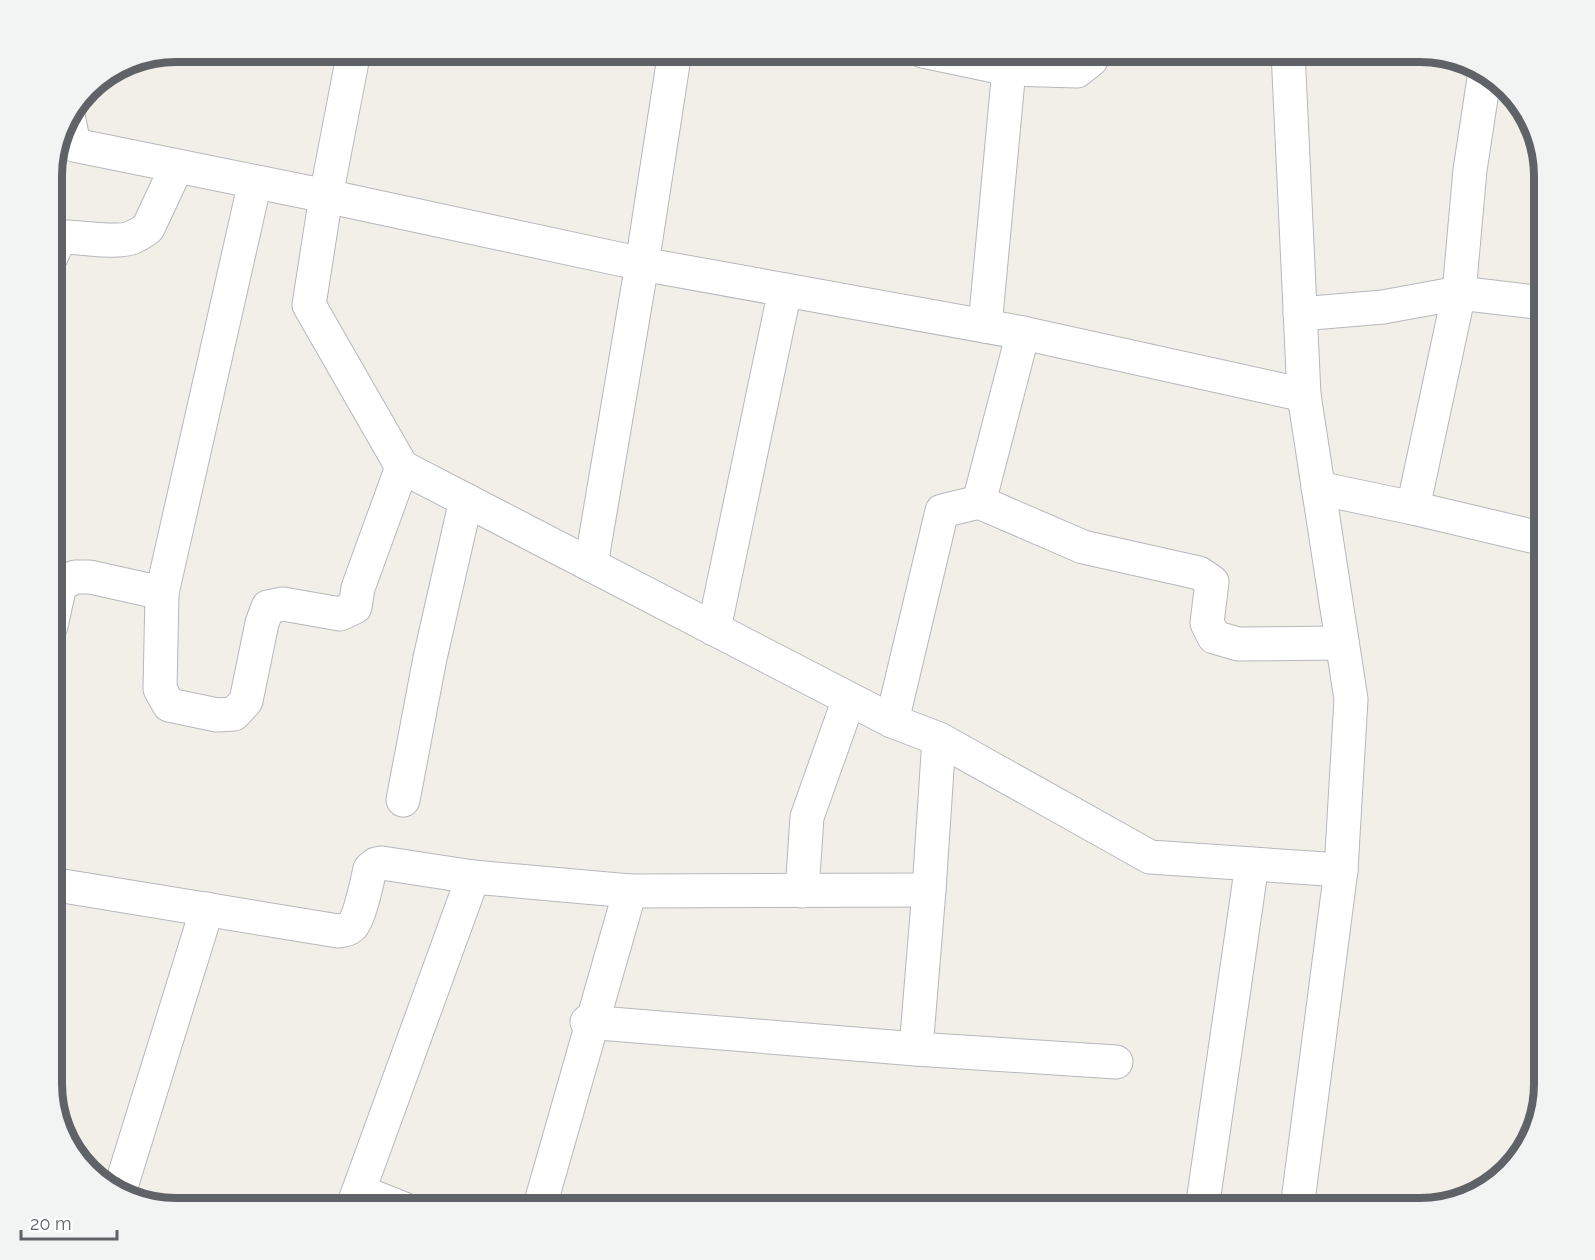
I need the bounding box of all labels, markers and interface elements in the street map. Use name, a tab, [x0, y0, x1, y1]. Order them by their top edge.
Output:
scale bar	[21, 1203, 117, 1241]
text: 20 m	[30, 1213, 72, 1234]

